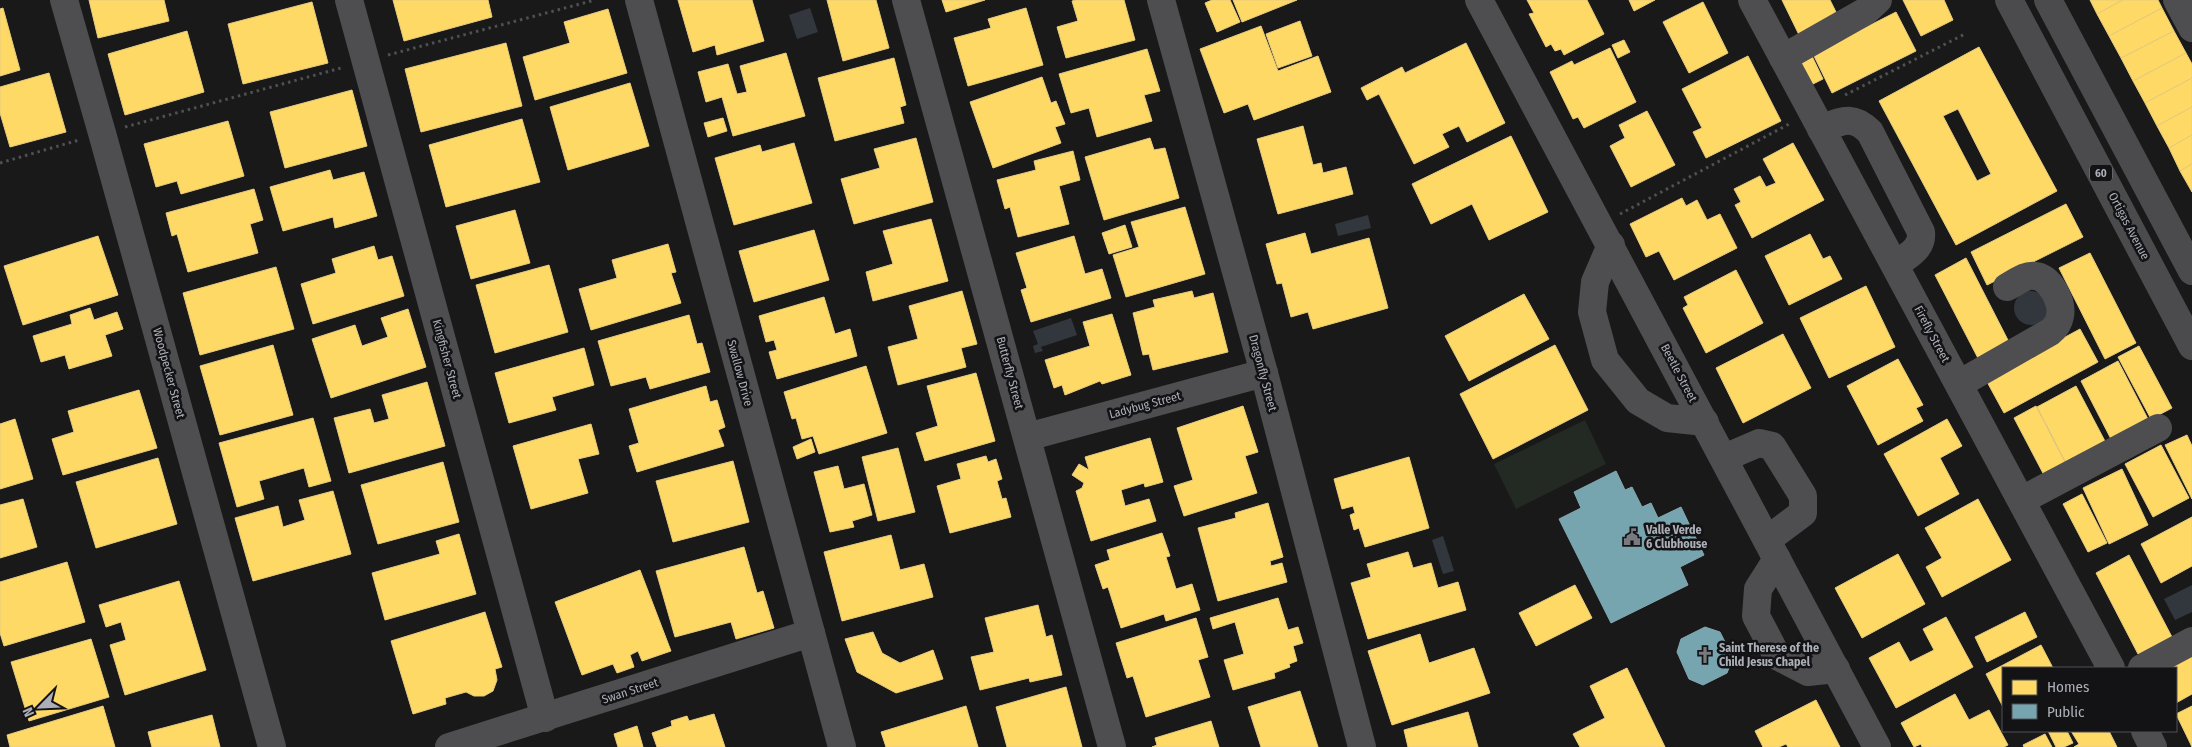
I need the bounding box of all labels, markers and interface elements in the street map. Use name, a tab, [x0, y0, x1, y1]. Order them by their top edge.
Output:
road number: 60	[2090, 164, 2112, 182]
street label: Ortigas Avenue	[2105, 190, 2153, 262]
street label: Firefly Street	[1911, 303, 1953, 365]
street label: Kingfisher Street	[430, 318, 464, 400]
street label: Woodpecker Street	[150, 326, 188, 420]
street label: Dragonfly Street	[1246, 333, 1280, 413]
street label: Butterfly Street	[994, 335, 1026, 411]
street label: Swallow Drive	[724, 338, 756, 408]
street label: Beetle Street	[1658, 342, 1700, 404]
street label: Ladybug Street	[1108, 389, 1182, 421]
place label: Valle Verde 6 Clubhouse	[1645, 523, 1707, 551]
public building icon: Valle Verde 6 Clubhouse	[1622, 527, 1642, 547]
place label: Saint Therese of the Child Jesus Chapel	[1719, 641, 1819, 669]
church icon: Saint Therese of the Child Jesus Chapel	[1695, 645, 1715, 665]
legend	[2002, 667, 2177, 732]
street label: Swan Street	[600, 675, 660, 707]
text: Homes	[2047, 678, 2089, 696]
north arrow	[15, 682, 65, 732]
text: Public	[2047, 703, 2085, 721]
text: N	[19, 705, 38, 719]

